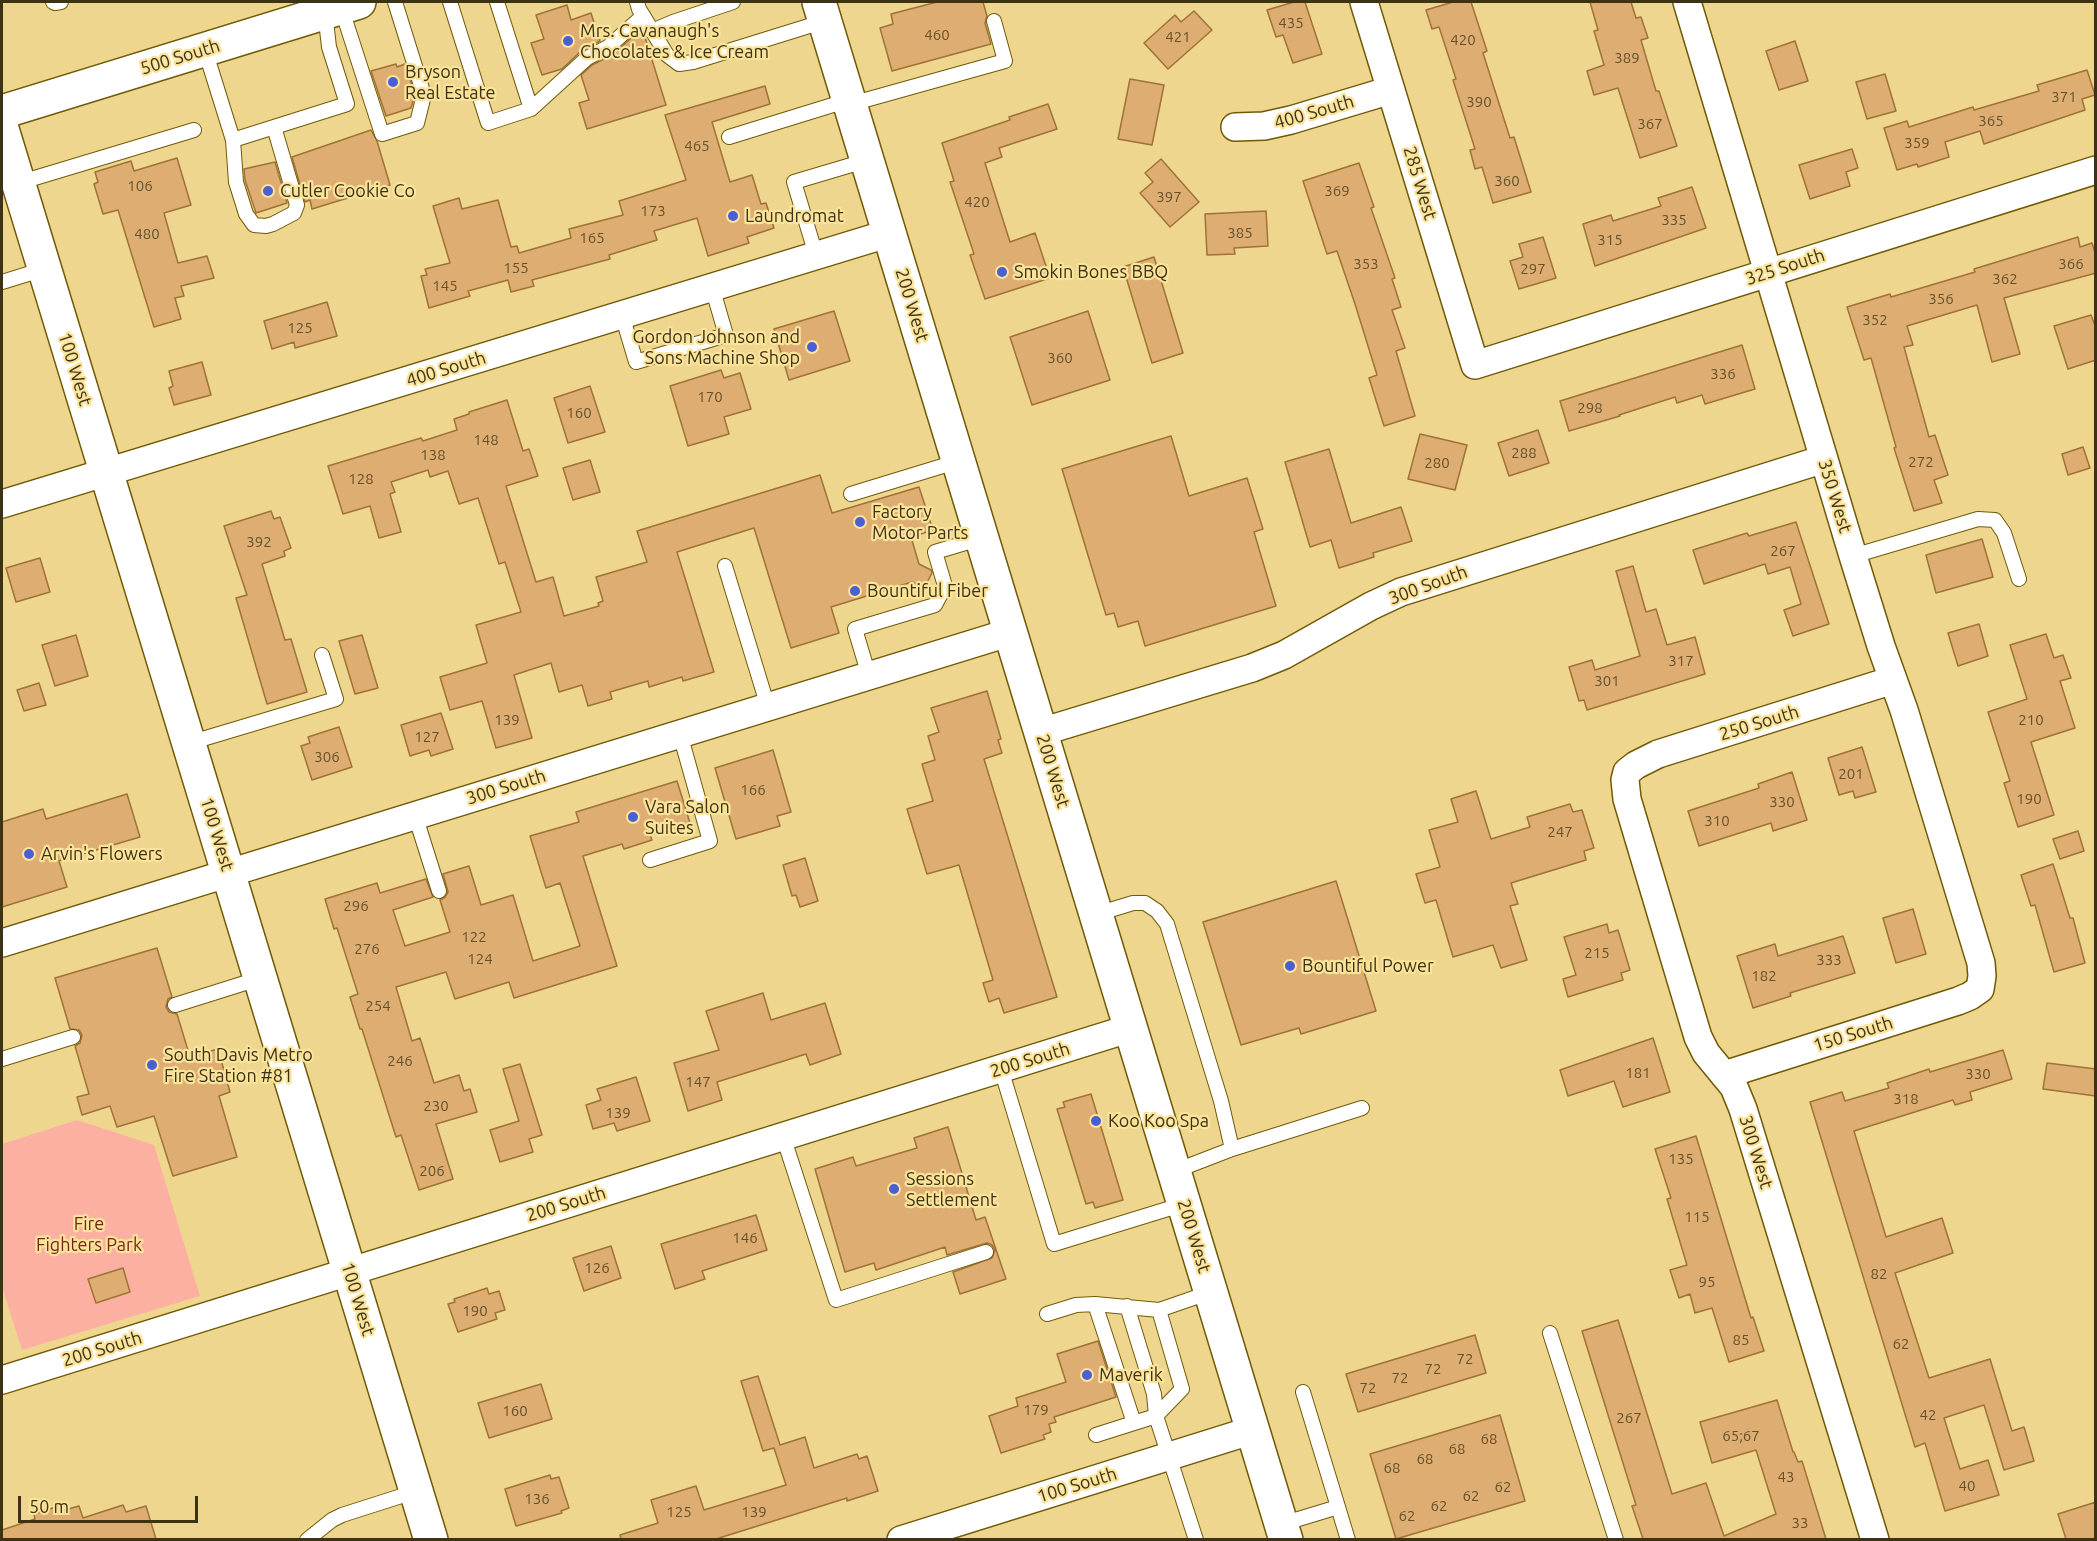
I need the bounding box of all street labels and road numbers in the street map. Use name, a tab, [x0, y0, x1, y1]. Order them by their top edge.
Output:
street label: 500 South	[138, 35, 222, 79]
street label: 400 South	[1272, 90, 1356, 134]
street label: 285 West	[1399, 144, 1441, 222]
street label: 325 South	[1743, 244, 1827, 290]
street label: 200 West	[891, 266, 933, 344]
street label: 100 West	[54, 330, 96, 408]
street label: 400 South	[404, 347, 488, 391]
street label: 350 West	[1814, 457, 1856, 535]
street label: 300 South	[1386, 561, 1470, 609]
street label: 250 South	[1717, 701, 1801, 745]
street label: 200 West	[1032, 732, 1074, 810]
street label: 300 South	[464, 765, 548, 809]
street label: 100 West	[196, 795, 238, 873]
street label: 150 South	[1811, 1012, 1895, 1056]
street label: 200 South	[988, 1038, 1072, 1082]
street label: 300 West	[1735, 1113, 1777, 1191]
street label: 200 South	[524, 1182, 608, 1226]
street label: 200 West	[1173, 1197, 1215, 1275]
street label: 100 West	[337, 1260, 379, 1338]
street label: 200 South	[60, 1327, 144, 1371]
street label: 100 South	[1035, 1463, 1119, 1507]

